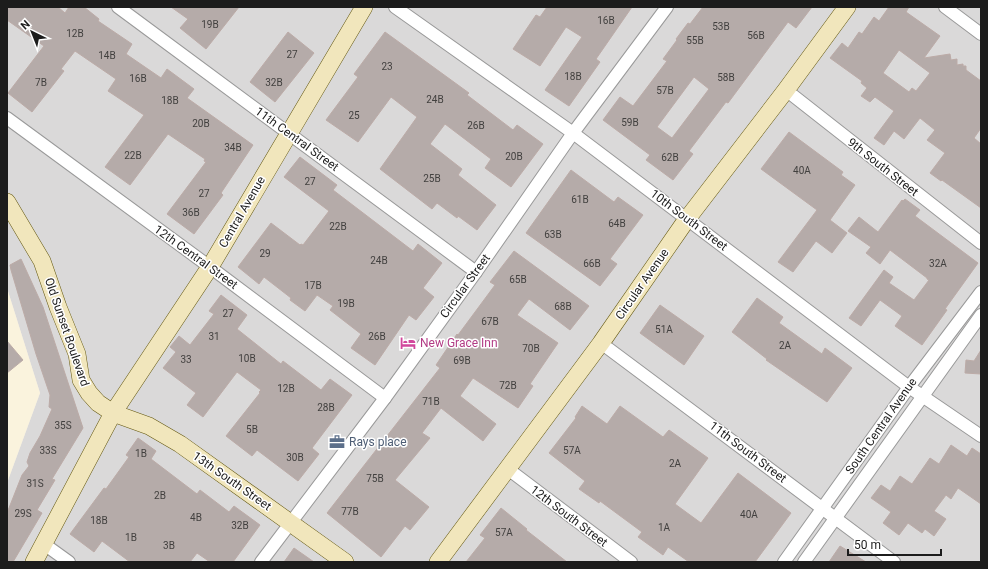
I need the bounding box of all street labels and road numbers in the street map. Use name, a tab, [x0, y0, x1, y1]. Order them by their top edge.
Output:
street label: 11th Central Street	[253, 104, 341, 174]
street label: 9th South Street	[845, 135, 921, 199]
street label: Central Avenue	[216, 174, 268, 250]
street label: 10th South Street	[648, 186, 730, 254]
street label: 12th Central Street	[152, 222, 240, 292]
street label: Circular Avenue	[612, 246, 672, 322]
street label: Circular Street	[437, 251, 493, 321]
street label: Old Sunset Boulevard	[42, 276, 92, 388]
street label: South Central Avenue	[842, 375, 920, 477]
street label: 11th South Street	[707, 418, 789, 486]
street label: 13th South Street	[190, 449, 274, 513]
street label: 12th South Street	[528, 482, 610, 550]

